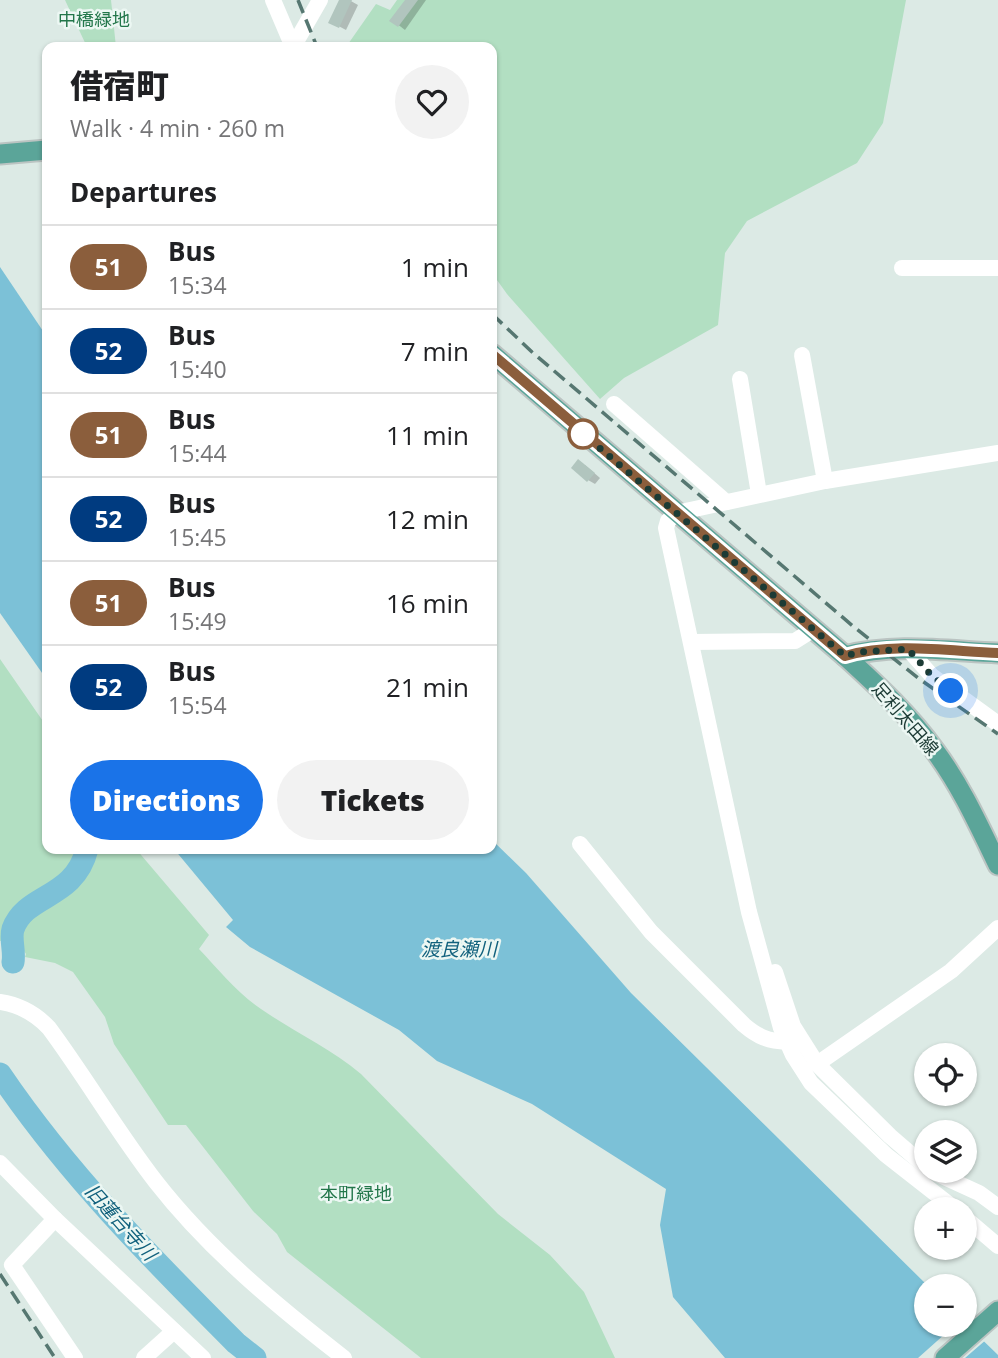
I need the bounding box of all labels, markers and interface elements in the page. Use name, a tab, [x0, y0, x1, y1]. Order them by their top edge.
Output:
park label: 中橋緑地	[58, 7, 130, 31]
text: 借宿町	[70, 63, 169, 108]
button: heart	[395, 65, 469, 139]
text: Walk · 4 min · 260 m	[70, 112, 285, 144]
text: Departures	[70, 174, 217, 210]
text: Bus	[168, 233, 215, 269]
text: 1 min	[401, 249, 469, 285]
text: 51	[95, 250, 122, 283]
text: 15:34	[168, 269, 227, 301]
text: Bus	[168, 317, 215, 353]
text: 7 min	[401, 333, 469, 369]
text: 52	[95, 334, 122, 367]
text: 15:40	[168, 353, 227, 385]
text: Bus	[168, 401, 215, 437]
text: 11 min	[386, 417, 469, 453]
text: 51	[95, 418, 122, 451]
unlabelled marker	[568, 419, 598, 449]
text: 15:44	[168, 437, 227, 469]
text: Bus	[168, 485, 215, 521]
text: 12 min	[386, 501, 469, 537]
text: 52	[95, 502, 122, 535]
text: 15:45	[168, 521, 227, 553]
text: Bus	[168, 569, 215, 605]
text: 16 min	[386, 585, 469, 621]
text: 51	[95, 586, 122, 619]
text: 15:49	[168, 605, 227, 637]
text: Bus	[168, 653, 215, 689]
text: 21 min	[386, 669, 469, 705]
text: 52	[95, 670, 122, 703]
your location	[933, 673, 968, 708]
street label: 足利太田線	[867, 677, 944, 760]
text: 15:54	[168, 689, 227, 721]
button: Directions	[70, 760, 263, 840]
button: Tickets	[277, 760, 469, 840]
water label: 渡良瀬川	[421, 936, 499, 962]
map controls	[914, 1043, 977, 1337]
button: locate	[914, 1043, 977, 1106]
button: layers	[914, 1120, 977, 1183]
water label: 旧蓮台寺川	[80, 1178, 164, 1267]
park label: 本町緑地	[320, 1181, 392, 1205]
button: +	[914, 1197, 977, 1260]
button: −	[914, 1274, 977, 1337]

